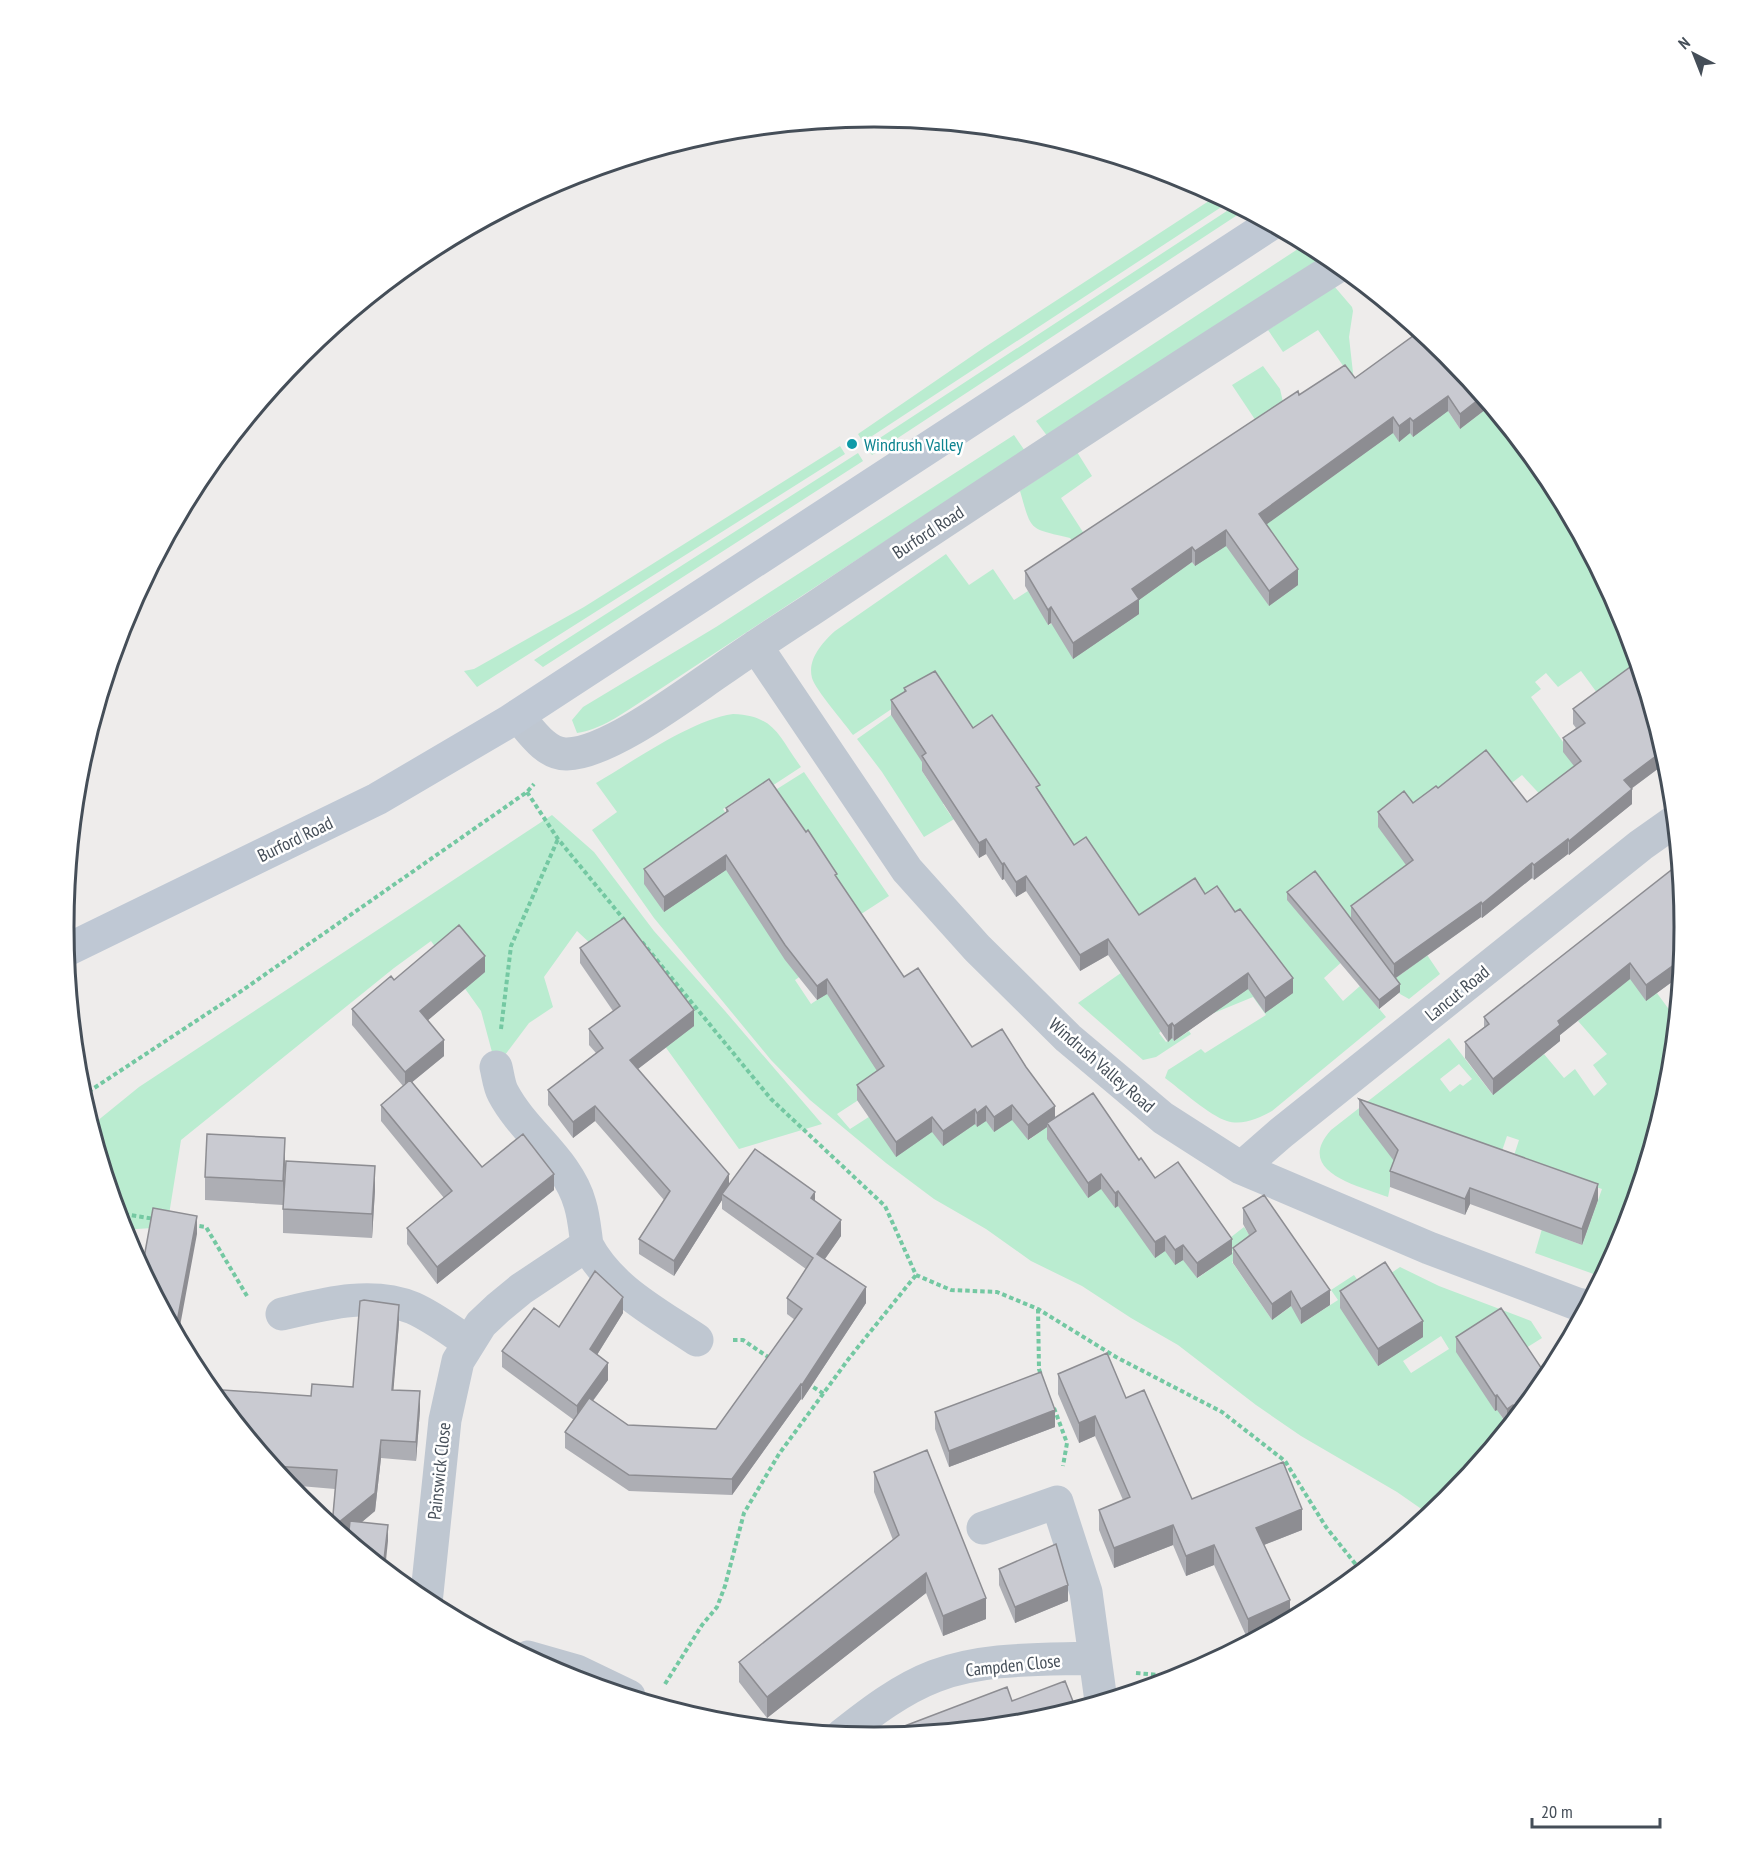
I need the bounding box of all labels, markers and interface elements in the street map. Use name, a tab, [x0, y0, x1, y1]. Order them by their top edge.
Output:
north arrow	[1664, 24, 1724, 84]
text: N	[1674, 33, 1694, 53]
place label: Windrush Valley	[864, 433, 963, 456]
marker: Windrush Valley	[845, 437, 859, 451]
street label: Burford Road	[888, 500, 968, 564]
street label: Burford Road	[254, 811, 336, 867]
street label: Lancut Road	[1420, 960, 1494, 1026]
street label: Windrush Valley Road	[1044, 1013, 1160, 1117]
street label: Painswick Close	[422, 1421, 456, 1521]
street label: Campden Close	[964, 1649, 1062, 1681]
scale bar	[1532, 1791, 1660, 1829]
text: 20 m	[1541, 1800, 1573, 1823]

